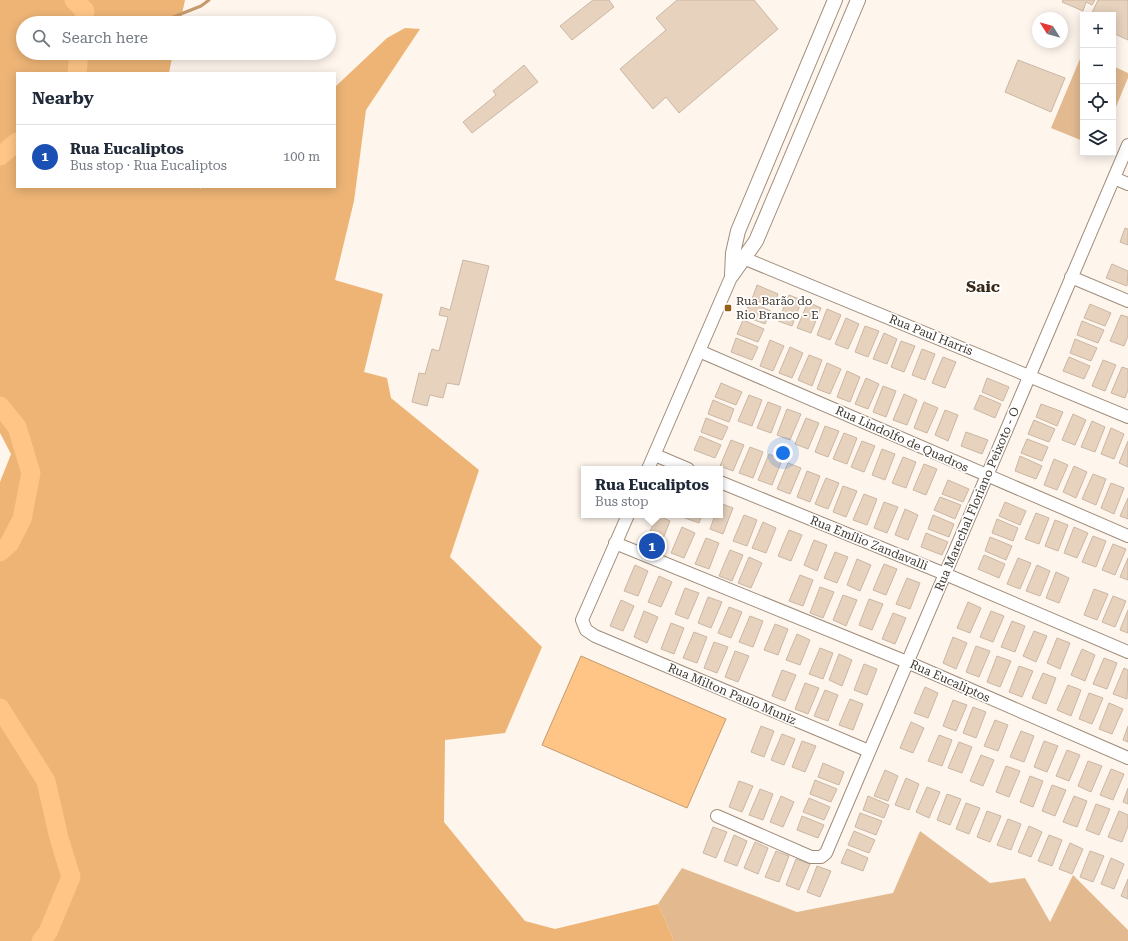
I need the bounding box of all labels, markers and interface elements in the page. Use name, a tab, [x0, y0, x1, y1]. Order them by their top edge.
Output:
north arrow	[1032, 12, 1068, 48]
map controls	[1080, 12, 1116, 156]
button: +	[1080, 12, 1116, 48]
search box	[16, 16, 336, 60]
icon: search	[30, 27, 52, 49]
text: Search here	[62, 29, 148, 47]
button: −	[1080, 48, 1116, 84]
button: locate	[1080, 84, 1116, 120]
text: Nearby	[32, 88, 94, 108]
button: layers	[1080, 120, 1116, 156]
text: Rua Eucaliptos	[70, 140, 184, 158]
text: 1	[41, 149, 49, 164]
text: 100 m	[283, 149, 320, 164]
text: Bus stop · Rua Eucaliptos	[70, 158, 227, 173]
district label: Saic	[966, 277, 1000, 296]
place label: Rua Barão do Rio Branco - E	[736, 294, 819, 322]
marker: Rua Barão do Rio Branco - E	[723, 303, 733, 313]
street label: Rua Paul Harris	[887, 312, 975, 358]
street label: Rua Lindolfo de Quadros	[833, 403, 971, 475]
street label: Rua Marechal Floriano Peixoto - O	[932, 405, 1022, 593]
your location	[773, 443, 793, 463]
popup	[581, 466, 723, 518]
text: Rua Eucaliptos	[595, 476, 709, 494]
text: Bus stop	[595, 494, 649, 509]
street label: Rua Emílio Zandavalli	[808, 513, 930, 573]
pin: 1	[639, 531, 665, 561]
street label: Rua Eucaliptos	[908, 657, 993, 705]
street label: Rua Milton Paulo Muniz	[666, 661, 799, 728]

